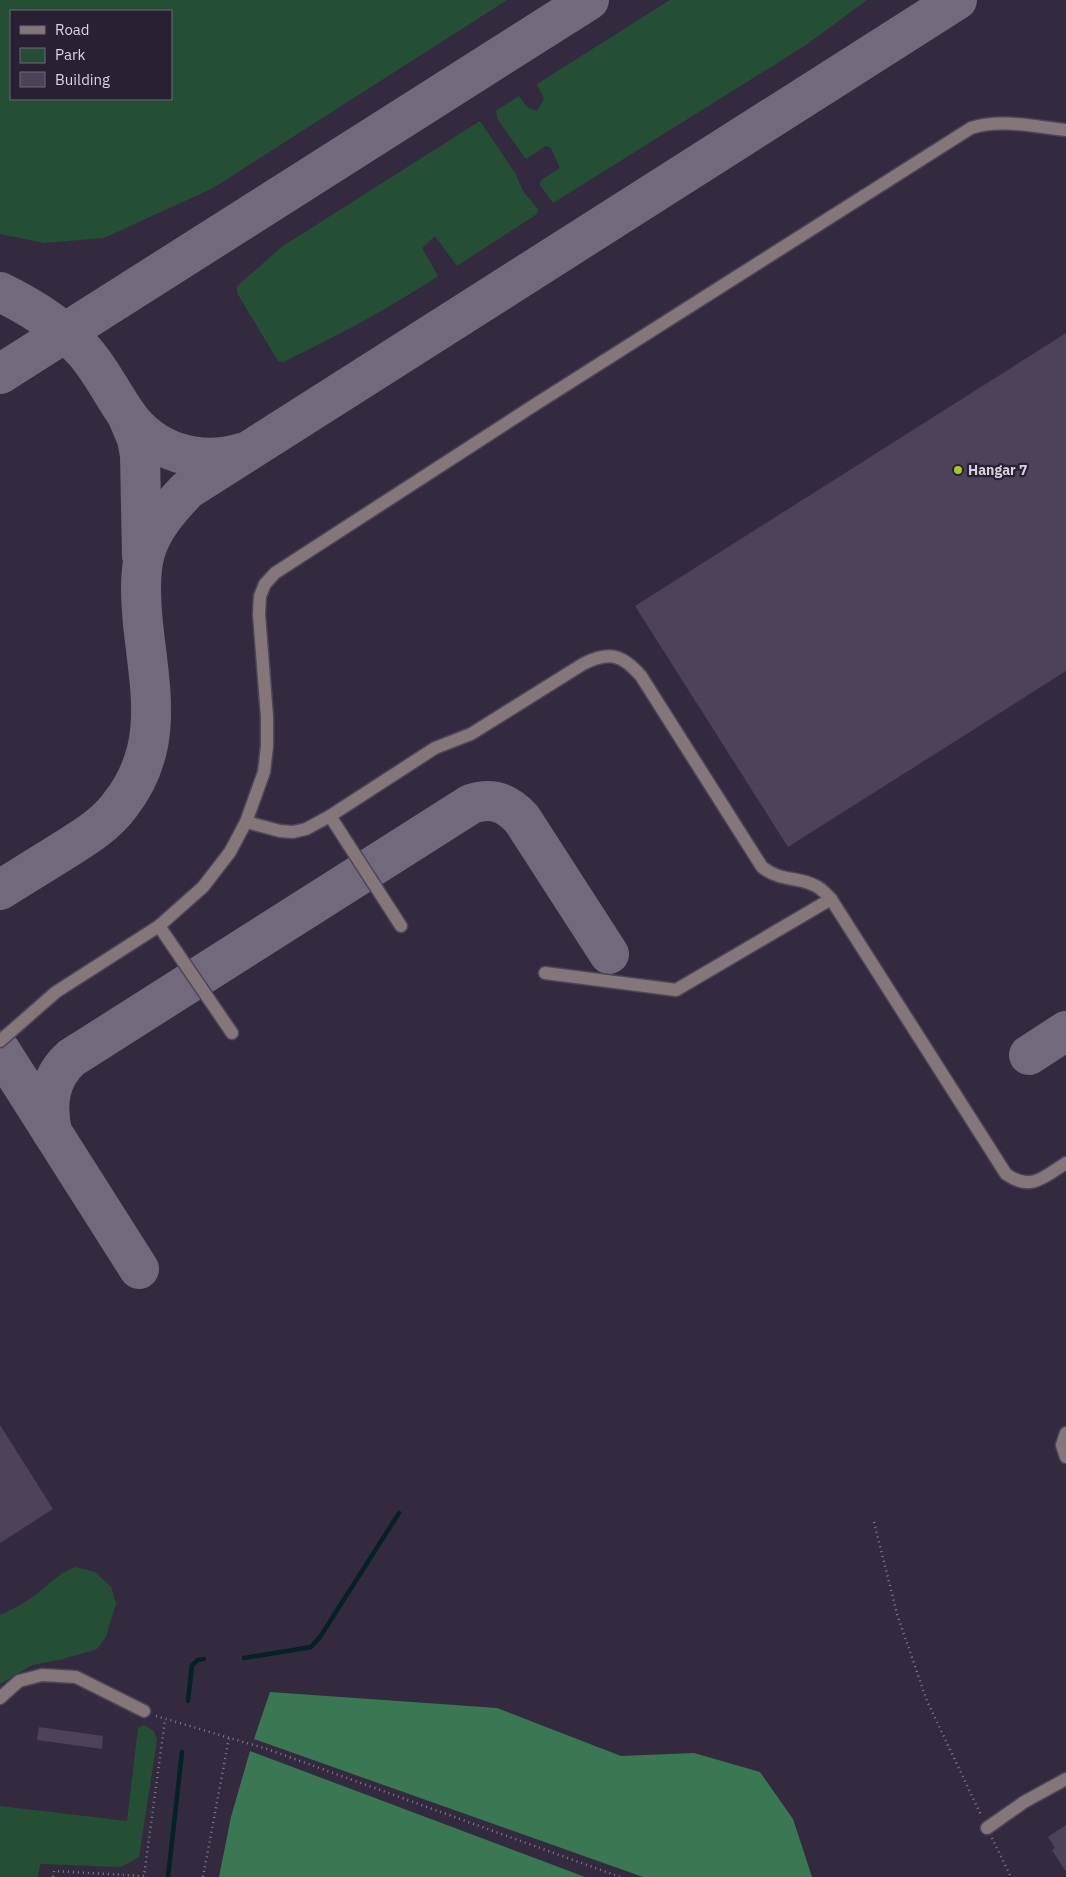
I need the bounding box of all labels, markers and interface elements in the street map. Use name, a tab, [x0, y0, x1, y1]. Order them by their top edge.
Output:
legend	[10, 10, 172, 100]
text: Road	[55, 20, 90, 39]
text: Park	[55, 45, 85, 64]
text: Building	[55, 70, 110, 89]
place label: Hangar 7	[968, 461, 1027, 479]
marker: Hangar 7	[952, 464, 964, 476]

